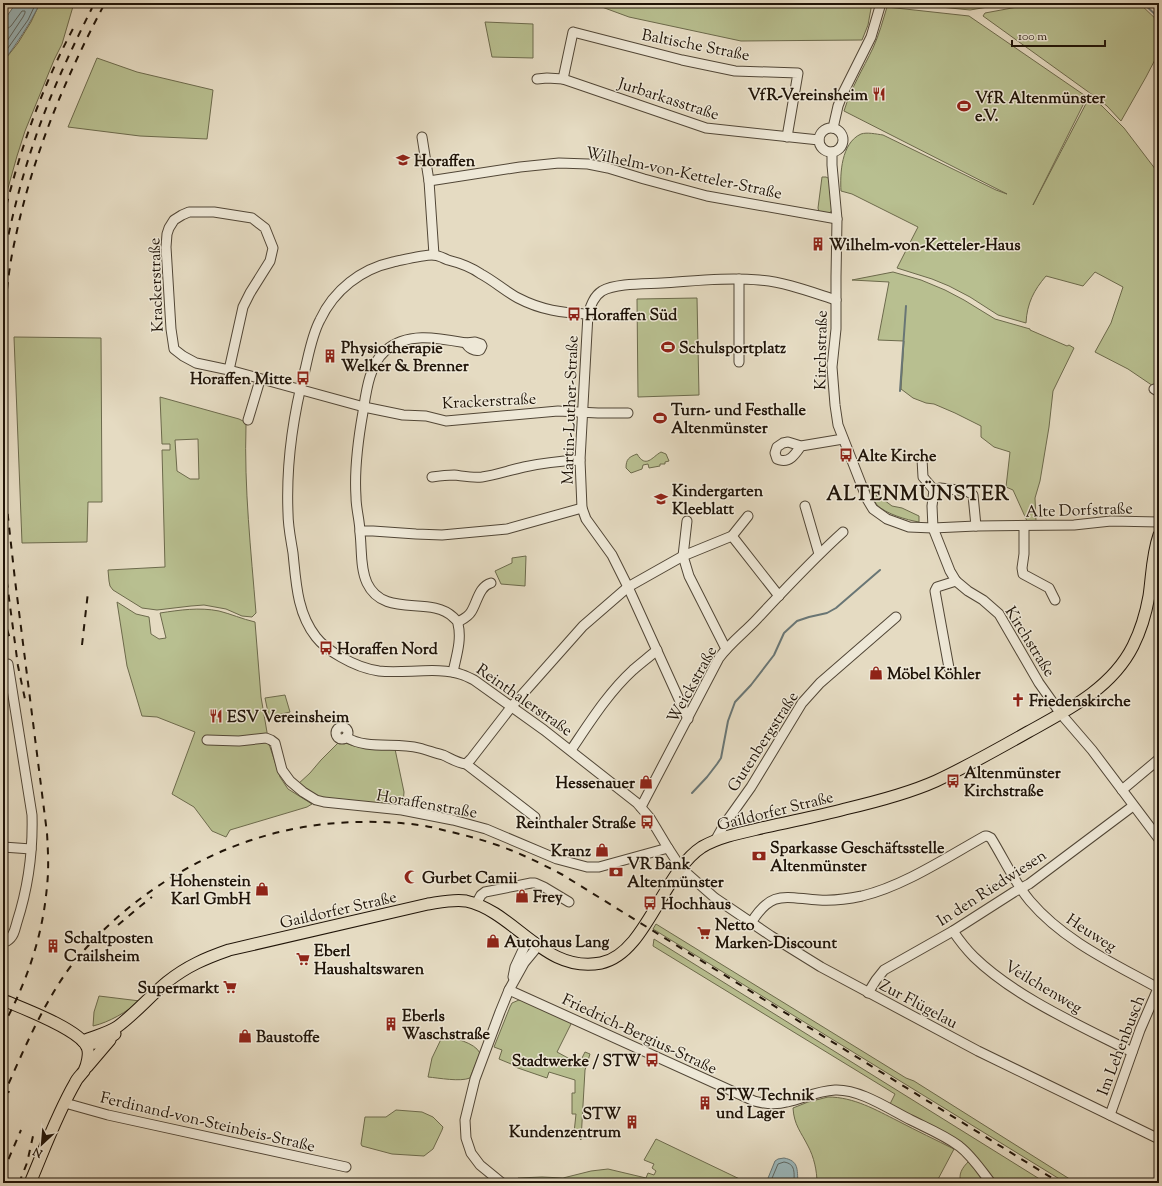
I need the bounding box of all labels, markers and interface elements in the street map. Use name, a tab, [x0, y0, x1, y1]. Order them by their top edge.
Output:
scale bar	[1012, 22, 1105, 48]
street label: Baltische Straße	[640, 25, 752, 68]
text: 100 m	[1018, 28, 1047, 46]
street label: Jurbarkasstraße	[614, 73, 722, 128]
place label: VfR-Vereinsheim	[748, 85, 869, 108]
restaurant icon: VfR-Vereinsheim	[871, 86, 887, 102]
place label: VfR Altenmünster e.V.	[975, 88, 1106, 129]
sports icon: VfR Altenmünster e.V.	[956, 98, 972, 114]
street label: Wilhelm-von-Ketteler-Straße	[583, 142, 784, 207]
place label: Horaffen	[414, 151, 476, 174]
school or university icon: Horaffen	[395, 152, 411, 168]
place label: Wilhelm-von-Ketteler-Haus	[829, 235, 1020, 258]
building icon: Wilhelm-von-Ketteler-Haus	[810, 236, 826, 252]
street label: Krackerstraße	[144, 237, 171, 333]
place label: Horaffen Süd	[585, 305, 678, 328]
bus stop icon: Horaffen Süd	[566, 306, 582, 322]
street label: Kirchstraße	[810, 310, 835, 390]
street label: Martin-Luther-Straße	[557, 335, 586, 485]
place label: Physiotherapie Welker & Brenner	[341, 338, 470, 379]
place label: Schulsportplatz	[679, 338, 786, 361]
sports icon: Schulsportplatz	[660, 339, 676, 355]
building icon: Physiotherapie Welker & Brenner	[322, 348, 338, 364]
place label: Horaffen Mitte	[190, 369, 293, 392]
bus stop icon: Horaffen Mitte	[295, 370, 311, 386]
street label: Krackerstraße	[441, 389, 537, 416]
place label: Turn- und Festhalle Altenmünster	[671, 400, 807, 441]
sports icon: Turn- und Festhalle Altenmünster	[652, 410, 668, 426]
place label: Alte Kirche	[857, 446, 937, 469]
bus stop icon: Alte Kirche	[838, 447, 854, 463]
district label: ALTENMÜNSTER	[826, 480, 1010, 510]
place label: Kindergarten Kleeblatt	[672, 481, 764, 522]
school or university icon: Kindergarten Kleeblatt	[653, 491, 669, 507]
street label: Alte Dorfstraße	[1025, 498, 1133, 525]
street label: Kirchstraße	[998, 602, 1060, 682]
place label: Horaffen Nord	[337, 639, 439, 662]
bus stop icon: Horaffen Nord	[318, 640, 334, 656]
street label: Weickstraße	[663, 642, 724, 728]
street label: Reinthalerstraße	[471, 659, 577, 743]
place label: Möbel Köhler	[887, 664, 982, 687]
shop icon: Möbel Köhler	[868, 665, 884, 681]
street label: Gutenbergstraße	[723, 688, 805, 797]
place label: Friedenskirche	[1029, 691, 1131, 714]
church icon: Friedenskirche	[1010, 692, 1026, 708]
place label: ESV Vereinsheim	[227, 707, 350, 730]
restaurant icon: ESV Vereinsheim	[208, 708, 224, 724]
place label: Altenmünster Kirchstraße	[964, 763, 1062, 804]
place label: Hessenauer	[556, 773, 636, 796]
bus stop icon: Altenmünster Kirchstraße	[945, 773, 961, 789]
shop icon: Hessenauer	[638, 774, 654, 790]
street label: Horaffenstraße	[374, 785, 479, 826]
street label: Gaildorfer Straße	[715, 787, 836, 838]
place label: Reinthaler Straße	[516, 813, 637, 836]
bus stop icon: Reinthaler Straße	[639, 814, 655, 830]
place label: Sparkasse Geschäftsstelle Altenmünster	[770, 838, 945, 879]
place label: Kranz	[551, 841, 591, 864]
shop icon: Kranz	[594, 842, 610, 858]
street label: In den Riedwiesen	[933, 845, 1052, 933]
bank icon: Sparkasse Geschäftsstelle Altenmünster	[751, 848, 767, 864]
place label: VR Bank Altenmünster	[627, 854, 725, 895]
bank icon: VR Bank Altenmünster	[608, 864, 624, 880]
place label: Gurbet Camii	[422, 868, 518, 891]
mosque icon: Gurbet Camii	[403, 869, 419, 885]
place label: Hohenstein Karl GmbH	[170, 871, 252, 912]
shop icon: Hohenstein Karl GmbH	[254, 881, 270, 897]
street label: Gaildorfer Straße	[278, 887, 399, 936]
place label: Frey	[533, 887, 563, 910]
shop icon: Frey	[514, 888, 530, 904]
place label: Hochhaus	[661, 894, 731, 917]
bus stop icon: Hochhaus	[642, 895, 658, 911]
street label: Heuweg	[1061, 909, 1121, 959]
place label: Netto Marken-Discount	[715, 915, 837, 956]
supermarket icon: Netto Marken-Discount	[696, 925, 712, 941]
place label: Schaltposten Crailsheim	[64, 928, 154, 969]
place label: Autohaus Lang	[504, 932, 610, 955]
shop icon: Autohaus Lang	[485, 933, 501, 949]
building icon: Schaltposten Crailsheim	[45, 938, 61, 954]
place label: Eberl Haushaltswaren	[314, 941, 425, 982]
supermarket icon: Eberl Haushaltswaren	[295, 951, 311, 967]
street label: Veilchenweg	[999, 956, 1086, 1021]
street label: Zur Flügelau	[874, 975, 961, 1036]
place label: Supermarkt	[138, 978, 220, 1001]
supermarket icon: Supermarkt	[222, 979, 238, 995]
street label: Friedrich-Bergius-Straße	[558, 989, 720, 1081]
street label: Im Lehenbusch	[1093, 992, 1152, 1099]
place label: Eberls Waschstraße	[402, 1006, 491, 1047]
building icon: Eberls Waschstraße	[383, 1016, 399, 1032]
place label: Baustoffe	[256, 1027, 320, 1050]
shop icon: Baustoffe	[237, 1028, 253, 1044]
place label: Stadtwerke / STW	[512, 1051, 641, 1074]
bus stop icon: Stadtwerke / STW	[644, 1052, 660, 1068]
place label: STW Technik und Lager	[716, 1085, 815, 1126]
street label: Ferdinand-von-Steinbeis-Straße	[98, 1087, 317, 1159]
building icon: STW Technik und Lager	[697, 1095, 713, 1111]
place label: STW Kundenzentrum	[509, 1104, 622, 1145]
building icon: STW Kundenzentrum	[624, 1114, 640, 1130]
north arrow	[22, 1124, 62, 1164]
text: N	[30, 1143, 46, 1162]

